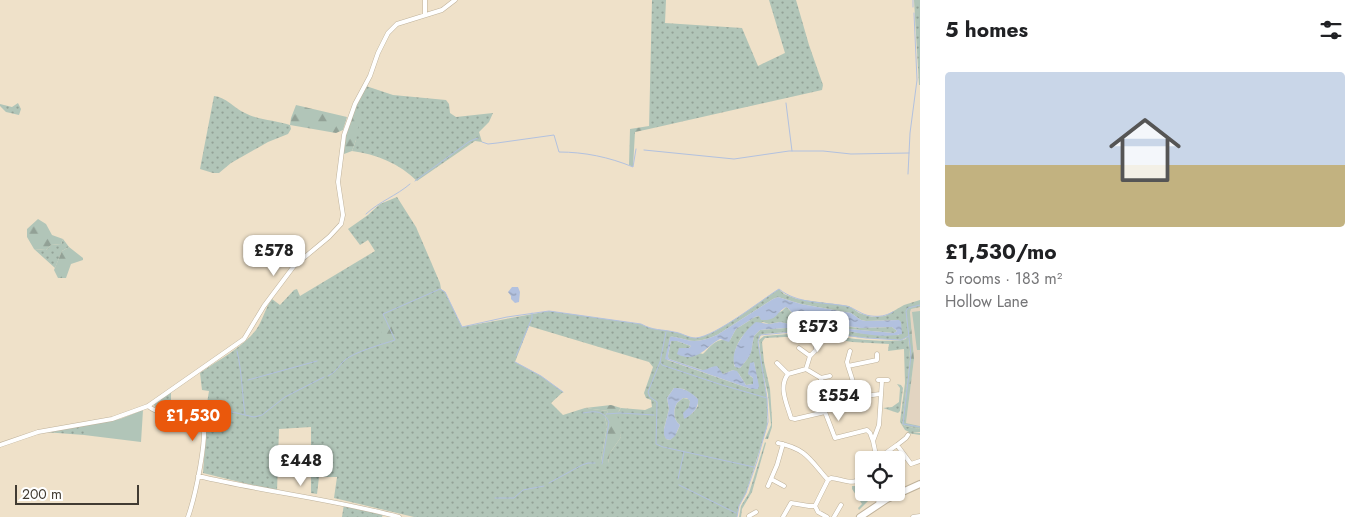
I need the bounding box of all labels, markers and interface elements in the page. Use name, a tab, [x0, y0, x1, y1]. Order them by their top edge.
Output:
text: 5 homes	[945, 15, 1028, 45]
icon: filters	[1317, 16, 1345, 44]
icon: home	[1100, 105, 1190, 195]
pin: £578	[244, 234, 304, 277]
text: £1,530/mo	[945, 237, 1057, 267]
text: £578	[254, 239, 294, 262]
text: 5 rooms · 183 m²	[945, 267, 1062, 290]
text: Hollow Lane	[945, 290, 1028, 313]
pin: £573	[788, 310, 848, 353]
text: £573	[798, 315, 838, 338]
pin: £554	[809, 380, 869, 422]
text: £554	[818, 384, 860, 407]
pin: £1,530	[152, 400, 234, 442]
text: £1,530	[166, 404, 220, 427]
pin: £448	[271, 444, 331, 487]
text: £448	[280, 449, 322, 472]
map controls	[855, 451, 905, 501]
button: locate	[855, 451, 905, 501]
scale bar	[15, 482, 139, 505]
text: 200 m	[22, 484, 62, 504]

